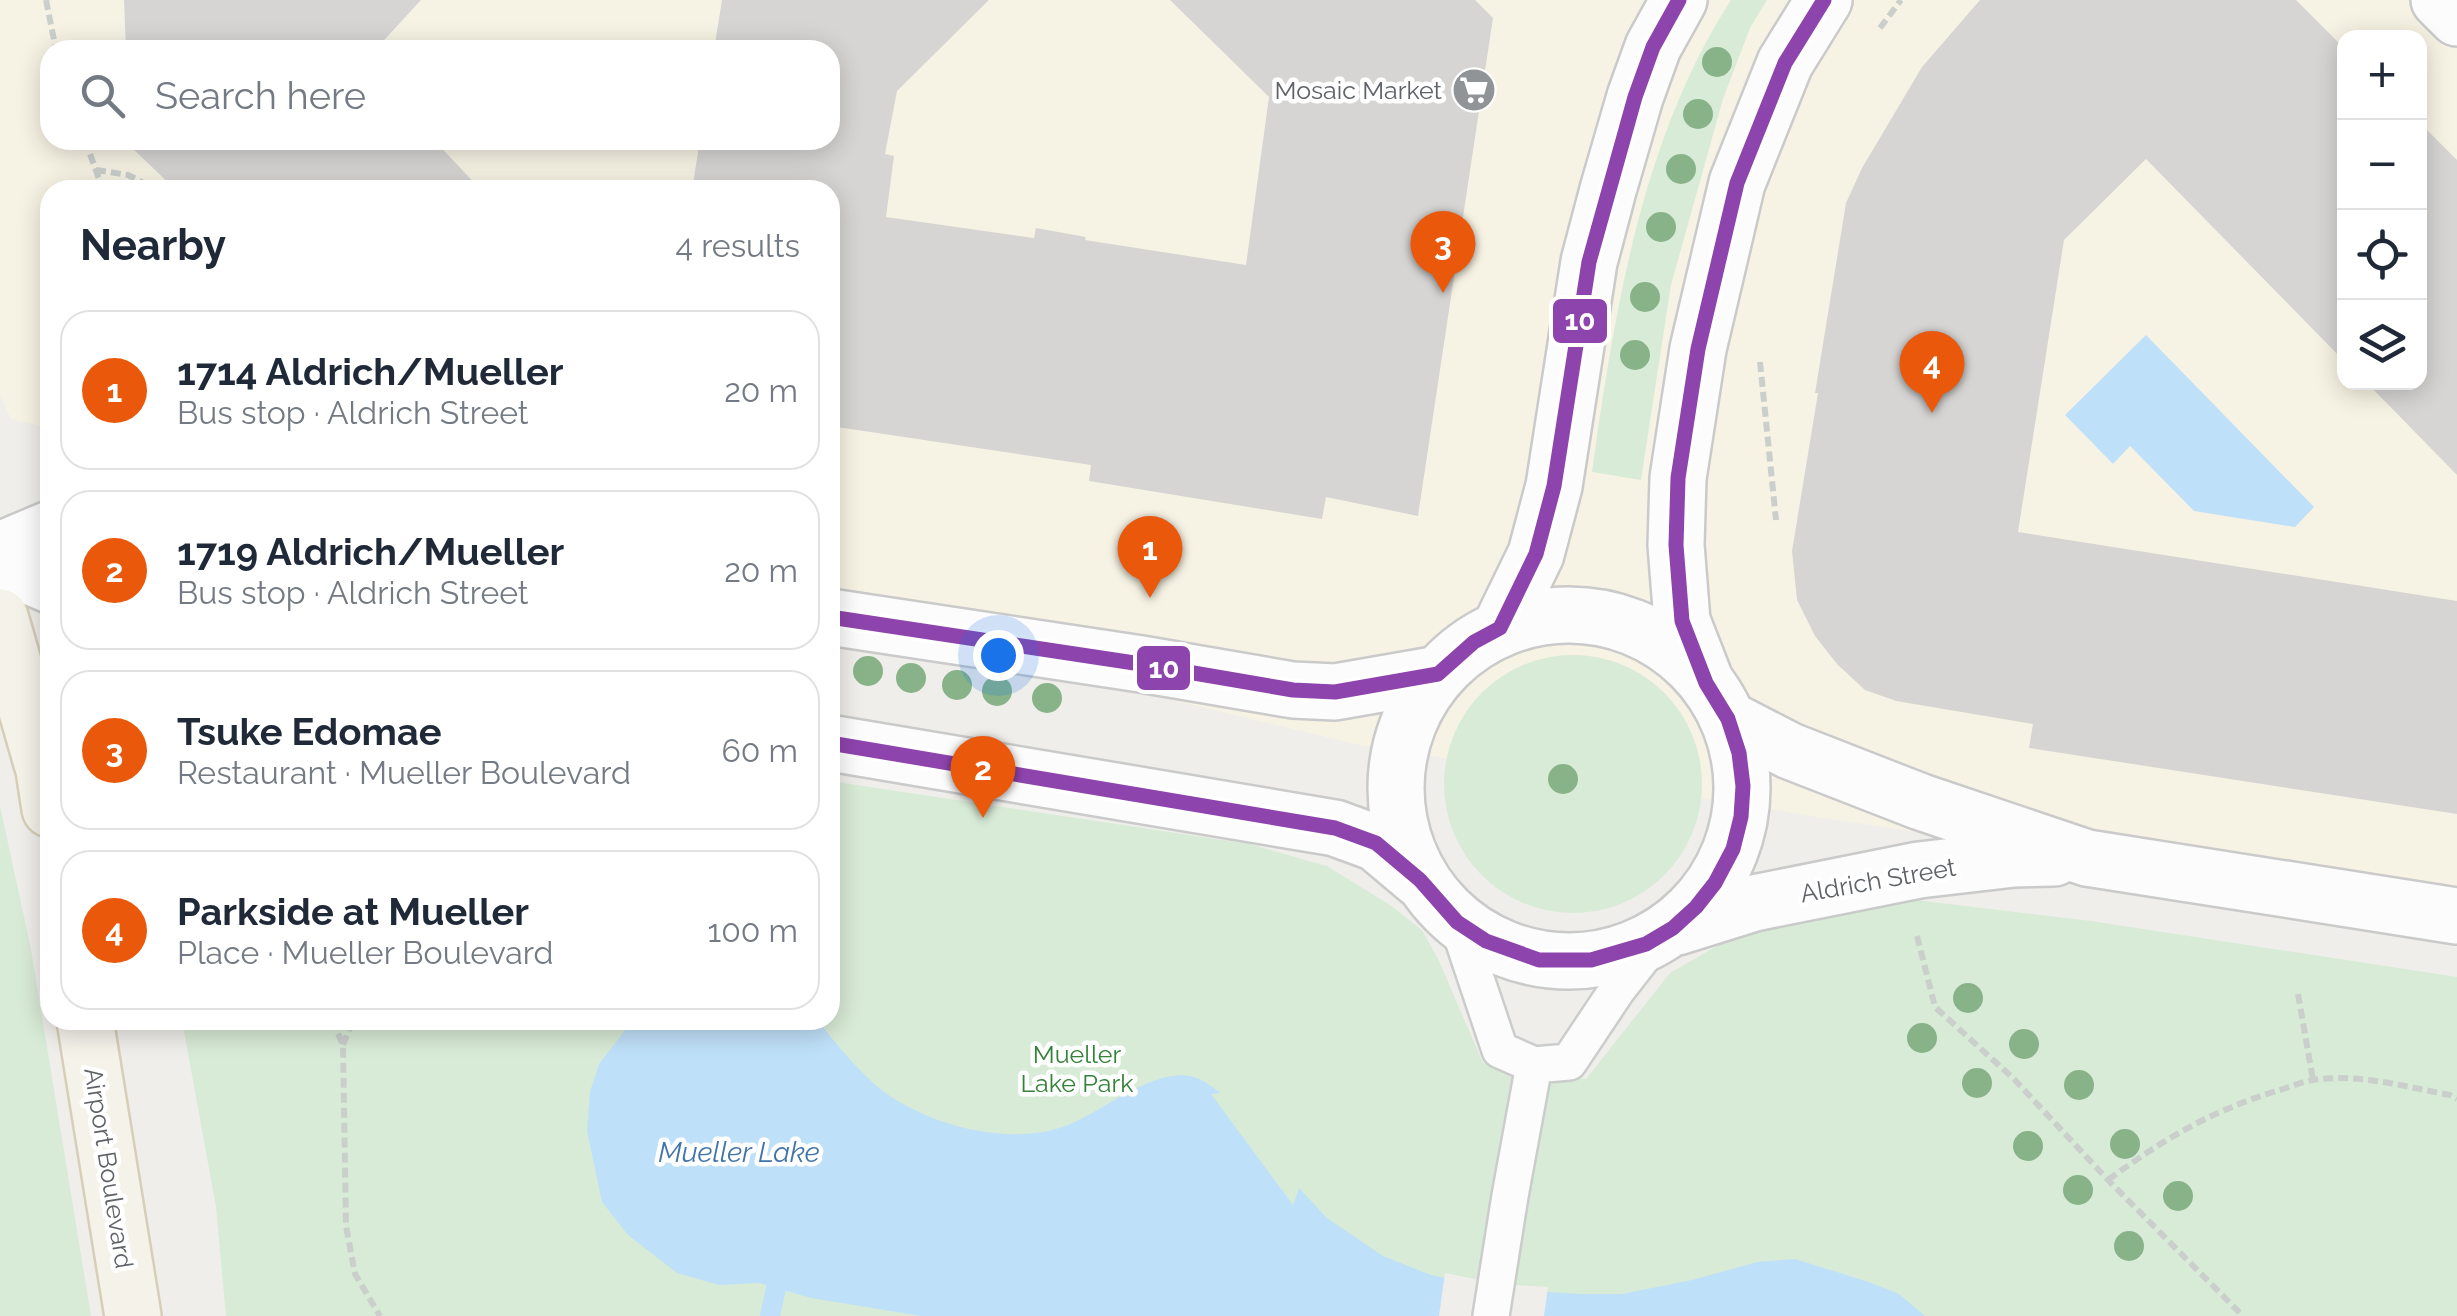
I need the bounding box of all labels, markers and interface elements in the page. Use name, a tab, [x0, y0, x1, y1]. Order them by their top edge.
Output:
map controls	[2337, 30, 2427, 390]
button: +	[2337, 30, 2427, 120]
search box	[40, 40, 840, 150]
supermarket icon: Mosaic Market	[1451, 67, 1497, 113]
icon: search	[75, 68, 130, 123]
text: Search here	[155, 73, 366, 118]
place label: Mosaic Market	[1274, 75, 1443, 105]
button: −	[2337, 120, 2427, 210]
pin: 3	[1410, 210, 1476, 293]
button: locate	[2337, 210, 2427, 300]
text: Nearby	[80, 221, 226, 270]
text: 4 results	[676, 227, 800, 264]
line badge: 10	[1551, 297, 1609, 345]
button: layers	[2337, 300, 2427, 390]
text: 10	[1564, 304, 1596, 337]
pin: 4	[1900, 330, 1964, 413]
text: 1714 Aldrich/Mueller	[177, 349, 564, 394]
text: 1	[107, 372, 122, 409]
text: 20 m	[724, 372, 798, 409]
text: Bus stop · Aldrich Street	[177, 394, 529, 431]
pin: 1	[1118, 516, 1182, 598]
text: 1719 Aldrich/Mueller	[177, 529, 564, 574]
text: 2	[105, 552, 124, 589]
text: 20 m	[724, 552, 798, 589]
text: Bus stop · Aldrich Street	[177, 574, 529, 611]
your location	[973, 630, 1024, 681]
line badge: 10	[1135, 644, 1192, 692]
text: 10	[1148, 652, 1180, 685]
text: Tsuke Edomae	[177, 709, 442, 754]
text: 3	[106, 732, 123, 769]
text: 60 m	[722, 732, 798, 769]
pin: 2	[950, 736, 1016, 818]
text: Restaurant · Mueller Boulevard	[177, 754, 631, 791]
street label: Aldrich Street	[1798, 851, 1959, 908]
text: Parkside at Mueller	[177, 889, 529, 934]
text: 4	[105, 912, 124, 949]
text: 100 m	[708, 912, 798, 949]
text: Place · Mueller Boulevard	[177, 934, 553, 971]
park label: Mueller Lake Park	[1021, 1039, 1134, 1098]
street label: Airport Boulevard	[78, 1065, 140, 1271]
water label: Mueller Lake	[658, 1136, 820, 1169]

